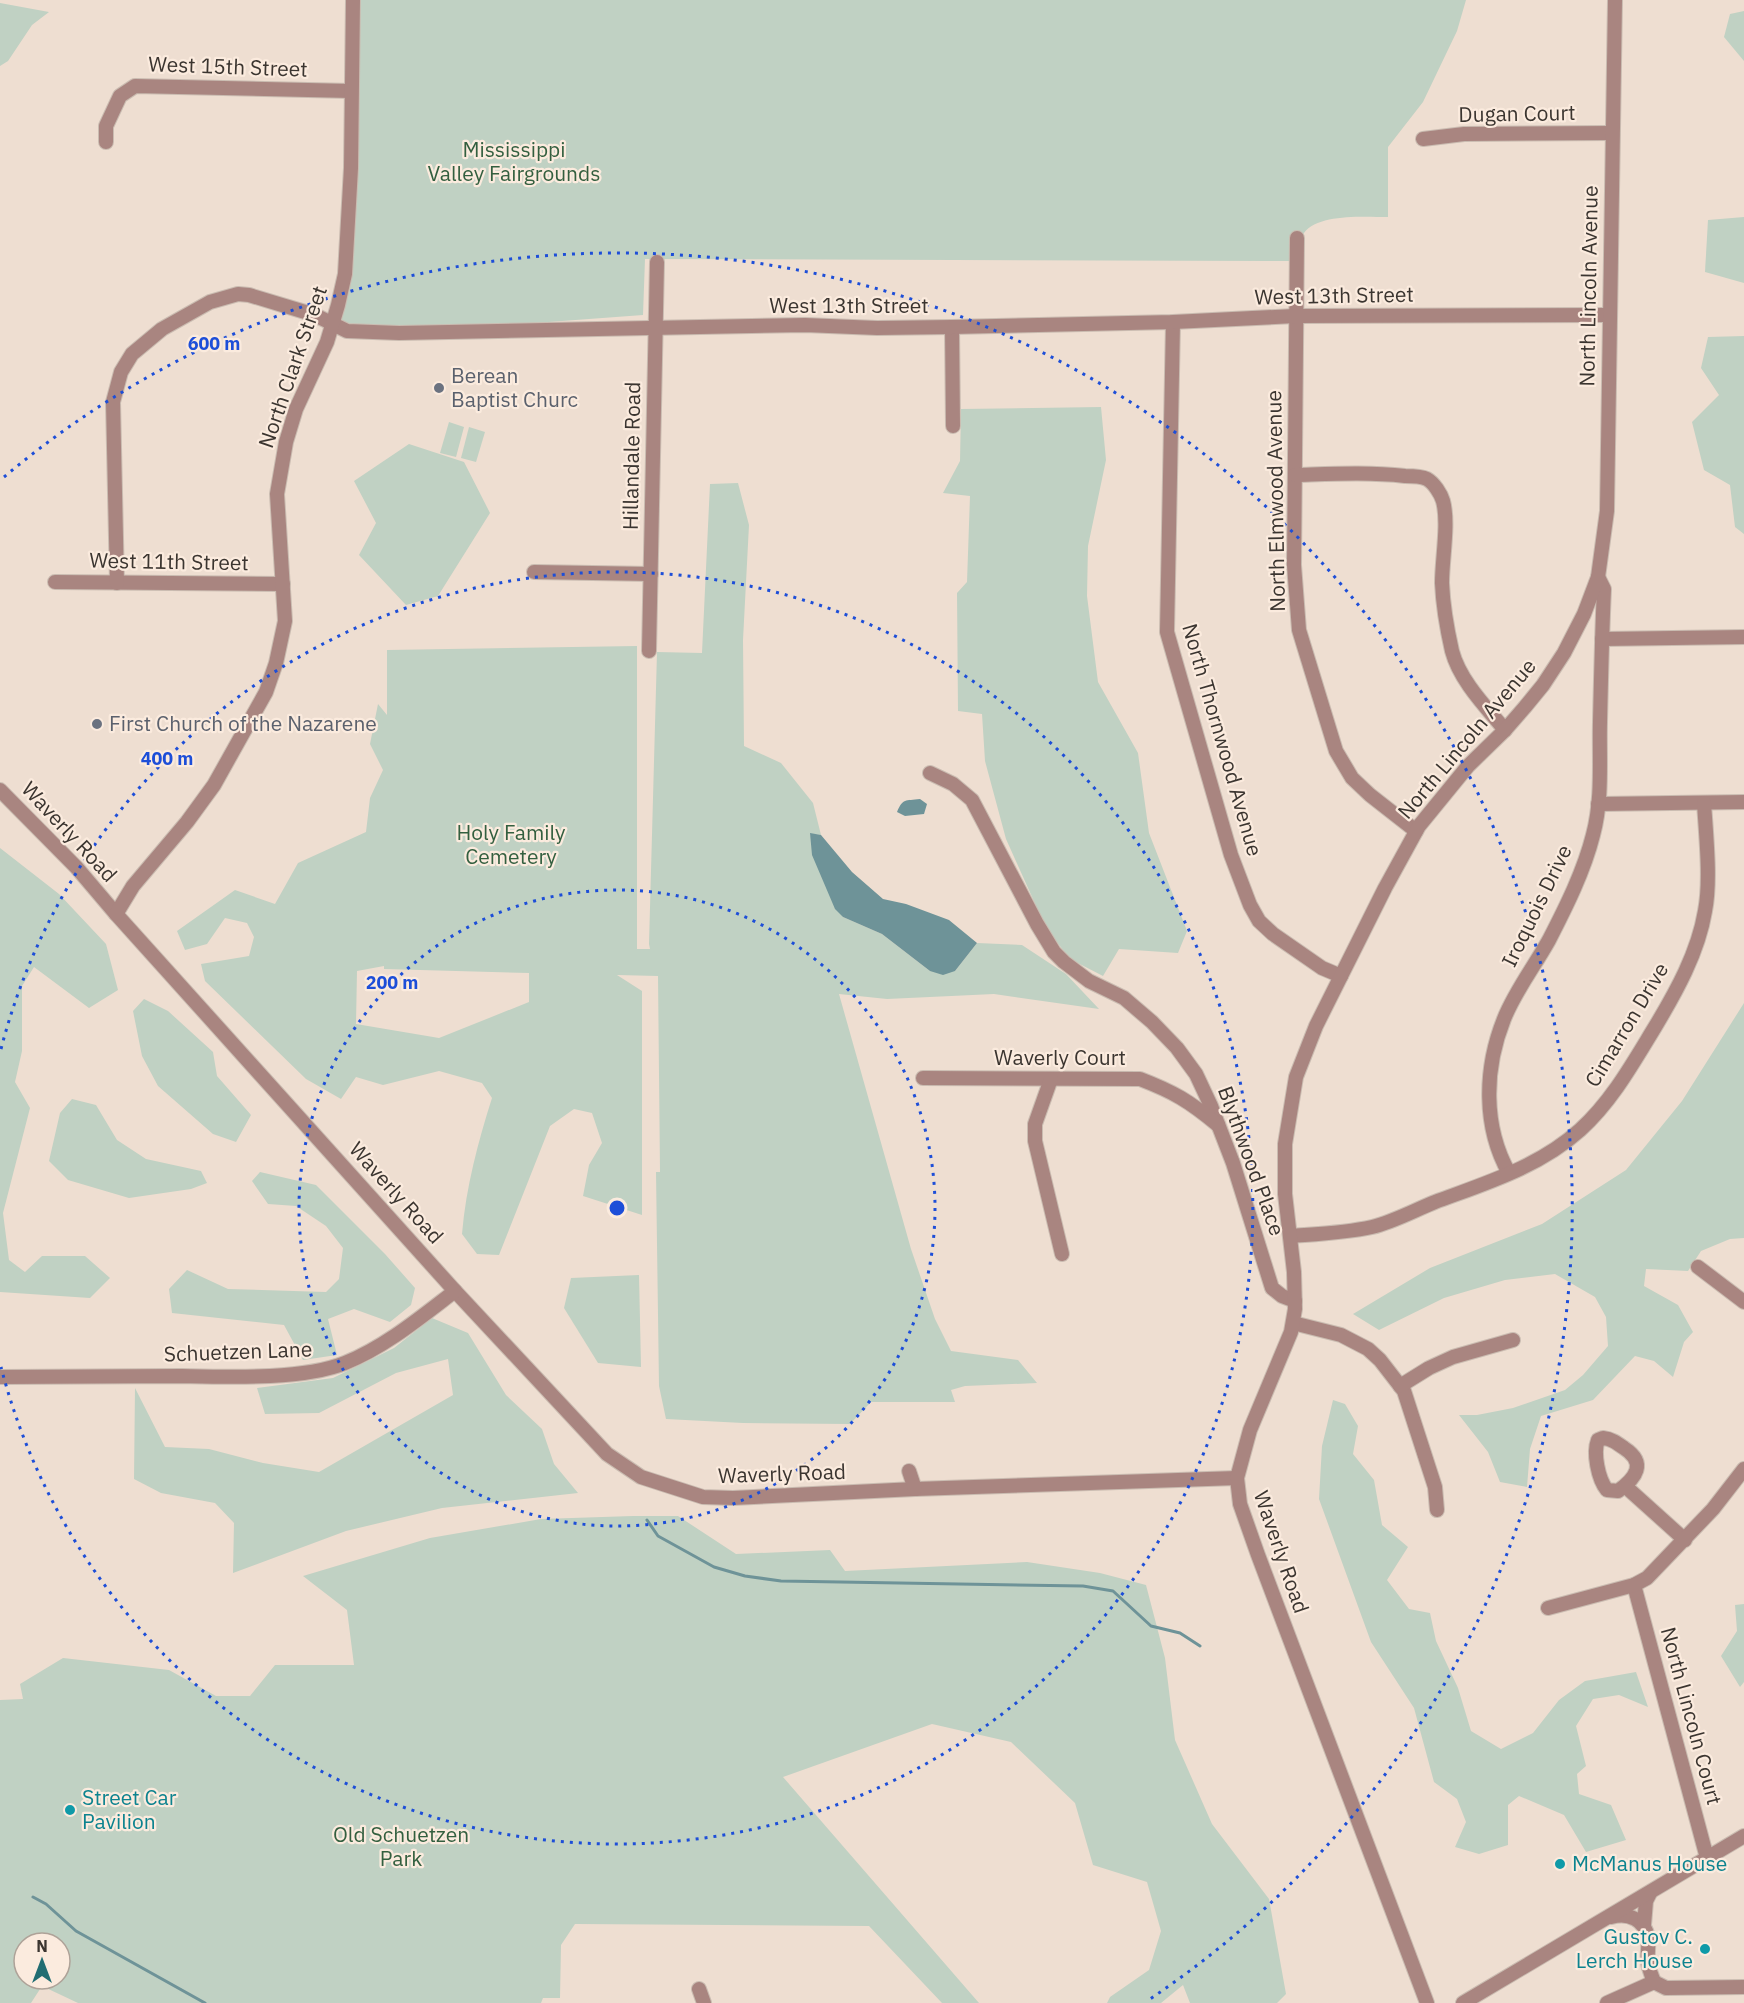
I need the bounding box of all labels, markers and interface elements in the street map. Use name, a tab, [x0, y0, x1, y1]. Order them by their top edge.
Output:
street label: West 15th Street	[148, 49, 308, 83]
street label: Dugan Court	[1458, 98, 1576, 128]
park label: Mississippi Valley Fairgrounds	[428, 135, 600, 187]
street label: North Lincoln Avenue	[1572, 185, 1604, 387]
street label: West 13th Street	[1254, 280, 1414, 310]
street label: North Clark Street	[251, 282, 333, 452]
street label: West 13th Street	[769, 291, 929, 319]
text: 600 m	[188, 332, 240, 355]
place label: Berean Baptist Churc	[451, 361, 578, 413]
marker: Berean Baptist Churc	[432, 381, 446, 395]
street label: Hillandale Road	[616, 382, 646, 530]
street label: North Elmwood Avenue	[1259, 390, 1291, 612]
street label: West 11th Street	[89, 546, 249, 576]
street label: North Thornwood Avenue	[1176, 620, 1270, 859]
street label: North Lincoln Avenue	[1391, 652, 1542, 824]
place label: First Church of the Nazarene	[109, 709, 377, 737]
marker: First Church of the Nazarene	[90, 717, 104, 731]
text: 400 m	[141, 747, 193, 770]
street label: Waverly Road	[16, 775, 124, 888]
park label: Holy Family Cemetery	[456, 818, 566, 870]
street label: Iroquois Drive	[1494, 840, 1578, 971]
street label: Cimarron Drive	[1578, 957, 1674, 1092]
text: 200 m	[366, 971, 418, 994]
street label: Waverly Court	[994, 1043, 1126, 1071]
street label: Blythwood Place	[1212, 1082, 1292, 1239]
street label: Waverly Road	[343, 1135, 450, 1249]
centre of rings	[607, 1198, 627, 1218]
street label: Schuetzen Lane	[163, 1334, 313, 1368]
street label: Waverly Road	[717, 1457, 847, 1489]
street label: Waverly Road	[1248, 1487, 1316, 1617]
street label: North Lincoln Court	[1655, 1624, 1729, 1808]
place label: Street Car Pavilion	[82, 1783, 177, 1835]
marker: Street Car Pavilion	[63, 1803, 77, 1817]
park label: Old Schuetzen Park	[333, 1820, 469, 1872]
place label: McManus House	[1572, 1849, 1727, 1877]
marker: McManus House	[1553, 1857, 1567, 1871]
place label: Gustov C. Lerch House	[1576, 1922, 1693, 1974]
north arrow	[12, 1931, 72, 1991]
text: N	[36, 1936, 48, 1956]
marker: Gustov C. Lerch House	[1698, 1942, 1712, 1956]

